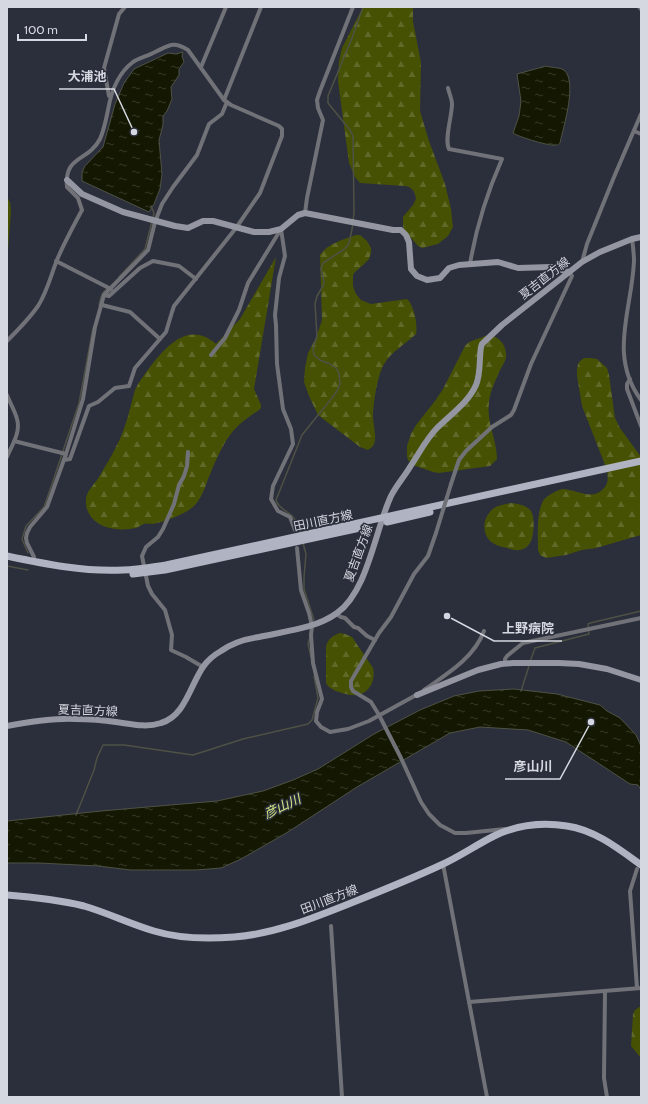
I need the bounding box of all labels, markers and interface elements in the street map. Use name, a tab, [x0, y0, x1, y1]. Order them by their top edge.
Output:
scale bar	[18, 16, 86, 42]
text: 100 m	[24, 22, 58, 37]
callout: 大浦池	[59, 64, 114, 89]
text: 大浦池	[67, 68, 107, 84]
street label: 夏吉直方線	[516, 254, 572, 302]
street label: 田川直方線	[292, 506, 354, 534]
street label: 夏吉直方線	[341, 522, 375, 584]
callout: 上野病院	[494, 616, 562, 641]
text: 上野病院	[502, 620, 554, 636]
street label: 夏吉直方線	[58, 701, 118, 719]
callout: 彦山川	[505, 754, 560, 779]
text: 彦山川	[513, 758, 553, 774]
water label: 彦山川	[261, 790, 305, 821]
street label: 田川直方線	[298, 881, 360, 917]

